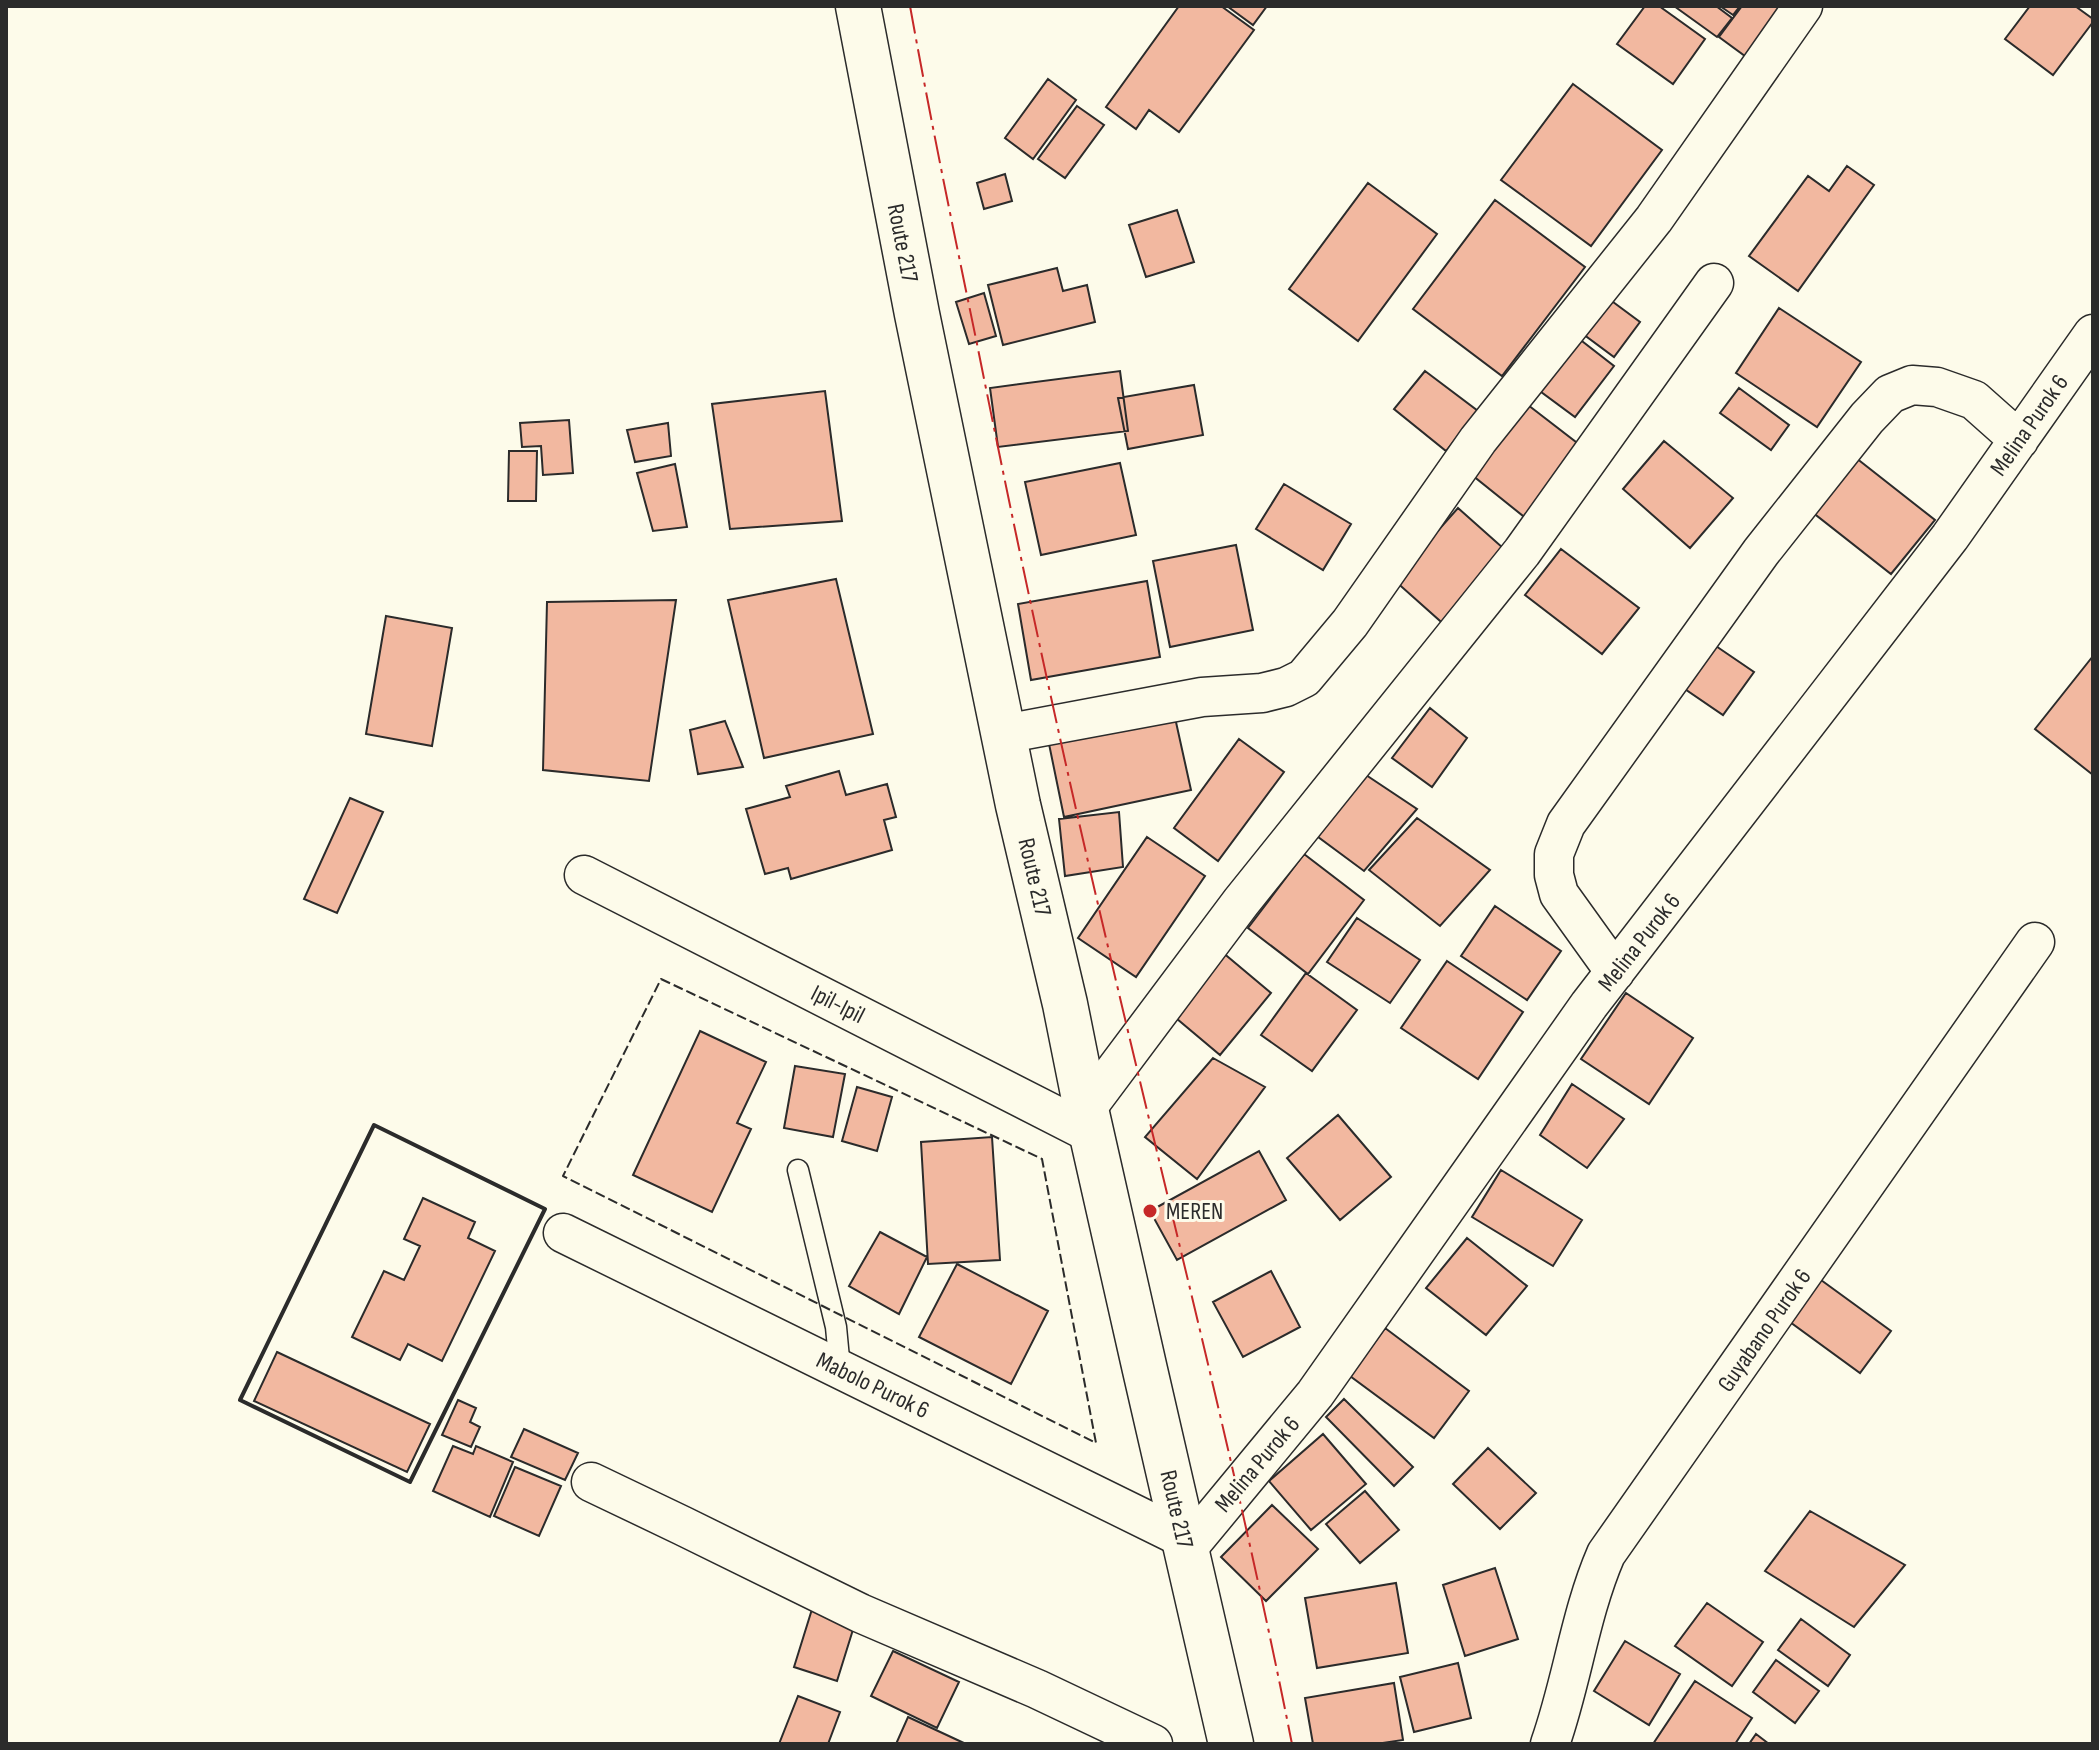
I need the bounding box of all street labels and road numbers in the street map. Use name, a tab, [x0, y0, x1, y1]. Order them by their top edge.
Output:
street label: Route 217	[881, 201, 924, 285]
street label: Melina Purok 6	[1984, 369, 2075, 481]
street label: Route 217	[1011, 835, 1058, 919]
street label: Melina Purok 6	[1592, 887, 1687, 997]
street label: Ipil-Ipil	[806, 979, 869, 1030]
street label: Guyabano Purok 6	[1711, 1263, 1817, 1397]
street label: Mabolo Purok 6	[812, 1346, 934, 1425]
street label: Melina Purok 6	[1209, 1410, 1306, 1518]
street label: Route 217	[1153, 1467, 1200, 1551]

